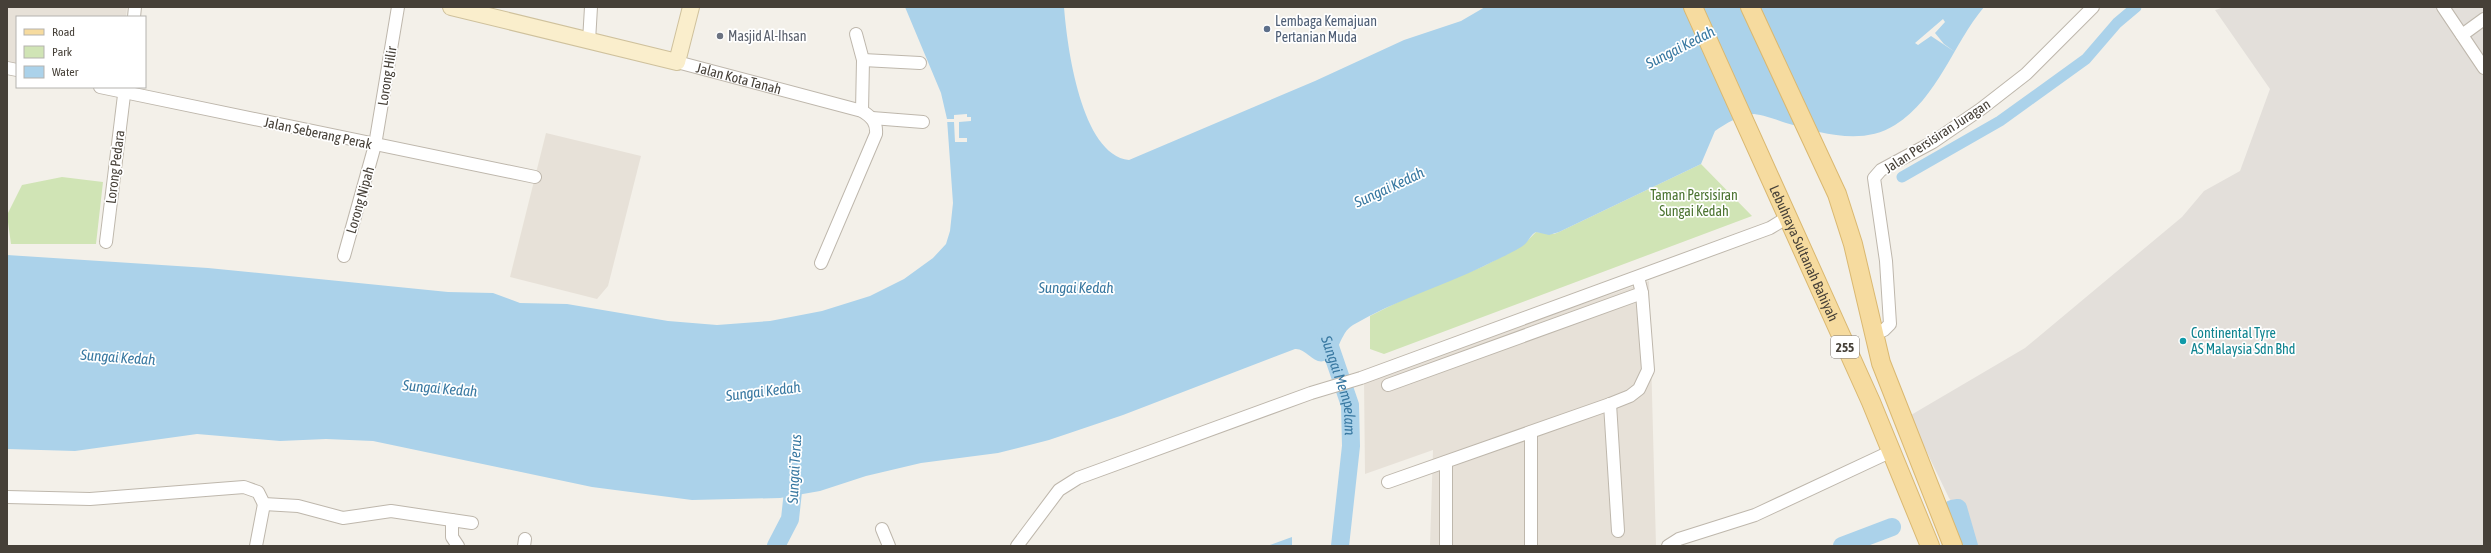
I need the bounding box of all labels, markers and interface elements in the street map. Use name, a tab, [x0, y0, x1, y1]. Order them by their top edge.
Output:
place label: Lembaga Kemajuan Pertanian Muda	[1275, 13, 1377, 45]
legend	[16, 16, 146, 88]
water label: Sungai Kedah	[1642, 22, 1717, 72]
marker: Lembaga Kemajuan Pertanian Muda	[1262, 24, 1272, 34]
text: Road	[52, 25, 75, 39]
place label: Masjid Al-Ihsan	[728, 28, 807, 44]
marker: Masjid Al-Ihsan	[715, 31, 725, 41]
street label: Lorong Hilir	[374, 44, 400, 107]
text: Park	[52, 45, 73, 59]
street label: Jalan Kota Tanah	[695, 59, 783, 97]
text: Water	[52, 65, 79, 79]
street label: Jalan Persisiran Juragan	[1881, 96, 1993, 176]
street label: Jalan Seberang Perak	[263, 114, 373, 152]
street label: Lorong Pedara	[103, 129, 127, 205]
water label: Sungai Kedah	[1351, 163, 1427, 211]
street label: Lorong Nipah	[343, 165, 377, 235]
street label: Lebuhraya Sultanah Bahiyah	[1766, 183, 1842, 324]
park label: Taman Persisiran Sungai Kedah	[1650, 187, 1738, 219]
water label: Sungai Kedah	[1038, 279, 1114, 296]
place label: Continental Tyre AS Malaysia Sdn Bhd	[2191, 325, 2295, 357]
water label: Sungai Mempelam	[1318, 332, 1359, 436]
road number: 255	[1831, 336, 1859, 358]
marker: Continental Tyre AS Malaysia Sdn Bhd	[2178, 336, 2188, 346]
water label: Sungai Kedah	[79, 346, 156, 368]
water label: Sungai Kedah	[401, 376, 478, 400]
water label: Sungai Kedah	[724, 378, 801, 404]
water label: Sungai Terus	[784, 434, 804, 505]

